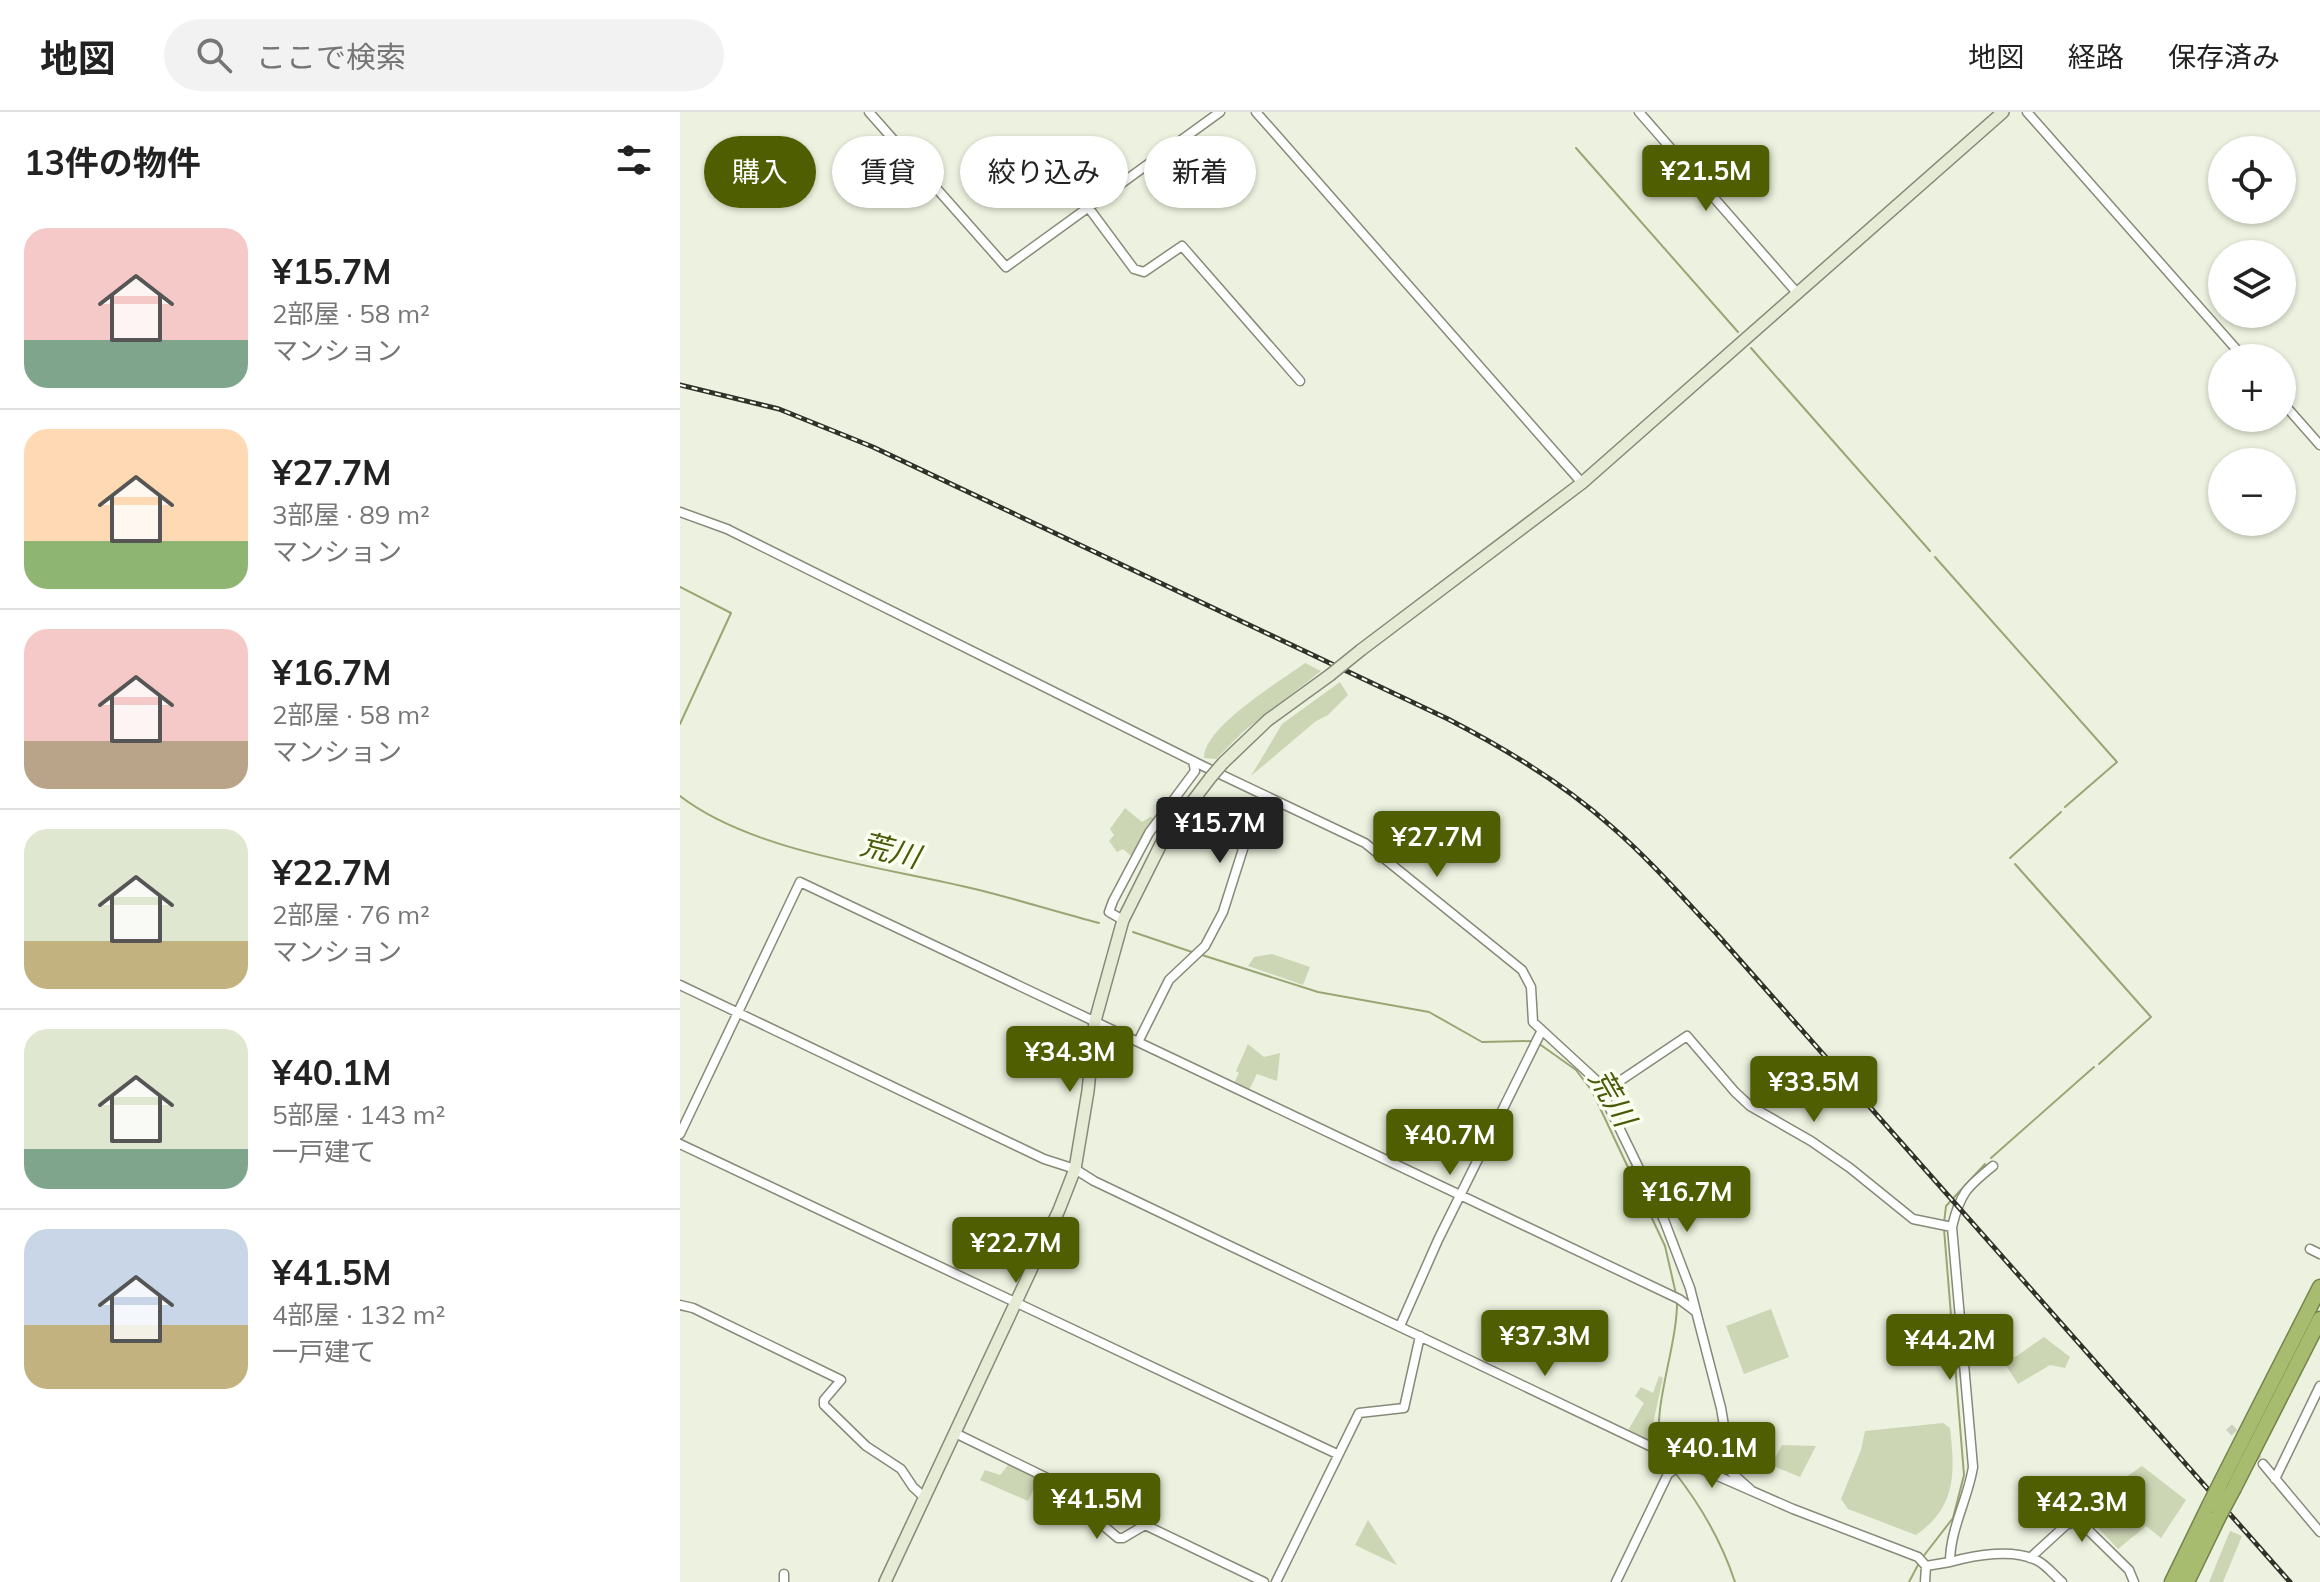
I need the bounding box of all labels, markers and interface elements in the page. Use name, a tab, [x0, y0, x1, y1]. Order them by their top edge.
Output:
search box	[164, 19, 724, 91]
icon: search	[192, 33, 236, 77]
text: 地図	[40, 34, 116, 82]
text: ここで検索	[256, 38, 406, 76]
text: 地図	[1968, 39, 2024, 74]
text: 経路	[2068, 39, 2124, 74]
text: 保存済み	[2168, 39, 2280, 74]
chip: 購入	[704, 136, 816, 208]
chip: 賃貸	[832, 136, 944, 208]
chip: 絞り込み	[960, 136, 1128, 208]
chip: 新着	[1144, 136, 1256, 208]
map controls	[2208, 136, 2296, 536]
button: locate	[2208, 136, 2296, 224]
icon: filters	[612, 138, 656, 182]
text: 13件の物件	[24, 141, 201, 184]
pin: ¥21.5M	[1641, 145, 1771, 213]
text: ¥21.5M	[1660, 154, 1752, 187]
button: layers	[2208, 240, 2296, 328]
text: ¥15.7M	[272, 250, 392, 293]
icon: home	[88, 260, 184, 356]
text: 2部屋 · 58 m²	[272, 297, 430, 330]
text: マンション	[272, 334, 402, 367]
button: +	[2208, 344, 2296, 432]
button: −	[2208, 448, 2296, 536]
text: ¥27.7M	[272, 451, 392, 494]
icon: home	[88, 461, 184, 557]
text: 3部屋 · 89 m²	[272, 498, 430, 531]
text: マンション	[272, 535, 402, 568]
text: ¥16.7M	[272, 651, 392, 694]
icon: home	[88, 661, 184, 757]
text: 2部屋 · 58 m²	[272, 698, 430, 731]
text: マンション	[272, 735, 402, 768]
pin: ¥15.7M	[1155, 797, 1285, 865]
text: ¥15.7M	[1174, 806, 1266, 839]
pin: ¥27.7M	[1372, 811, 1502, 879]
text: ¥27.7M	[1391, 820, 1483, 853]
water label: 荒川	[857, 824, 927, 876]
text: ¥22.7M	[272, 851, 392, 894]
icon: home	[88, 861, 184, 957]
text: 2部屋 · 76 m²	[272, 898, 430, 931]
text: マンション	[272, 935, 402, 968]
pin: ¥34.3M	[1005, 1026, 1135, 1094]
text: ¥34.3M	[1024, 1035, 1116, 1068]
text: ¥40.1M	[272, 1051, 392, 1094]
pin: ¥33.5M	[1749, 1056, 1879, 1124]
icon: home	[88, 1061, 184, 1157]
water label: 荒川	[1581, 1062, 1646, 1136]
text: ¥33.5M	[1768, 1065, 1860, 1098]
text: 5部屋 · 143 m²	[272, 1098, 445, 1131]
pin: ¥40.7M	[1385, 1109, 1515, 1177]
text: ¥40.7M	[1404, 1118, 1496, 1151]
text: 一戸建て	[272, 1135, 376, 1168]
pin: ¥16.7M	[1622, 1166, 1752, 1234]
text: ¥16.7M	[1641, 1175, 1733, 1208]
pin: ¥22.7M	[951, 1217, 1081, 1285]
text: ¥22.7M	[970, 1226, 1062, 1259]
text: ¥41.5M	[272, 1251, 392, 1294]
icon: home	[88, 1261, 184, 1357]
text: 4部屋 · 132 m²	[272, 1298, 445, 1331]
pin: ¥37.3M	[1480, 1310, 1610, 1378]
pin: ¥44.2M	[1885, 1314, 2015, 1382]
text: ¥37.3M	[1499, 1319, 1591, 1352]
text: ¥44.2M	[1904, 1323, 1996, 1356]
text: 一戸建て	[272, 1335, 376, 1368]
pin: ¥40.1M	[1647, 1422, 1777, 1490]
text: ¥40.1M	[1666, 1431, 1758, 1464]
pin: ¥41.5M	[1032, 1473, 1162, 1541]
pin: ¥42.3M	[2017, 1476, 2147, 1544]
text: ¥41.5M	[1051, 1482, 1143, 1515]
text: ¥42.3M	[2036, 1485, 2128, 1518]

